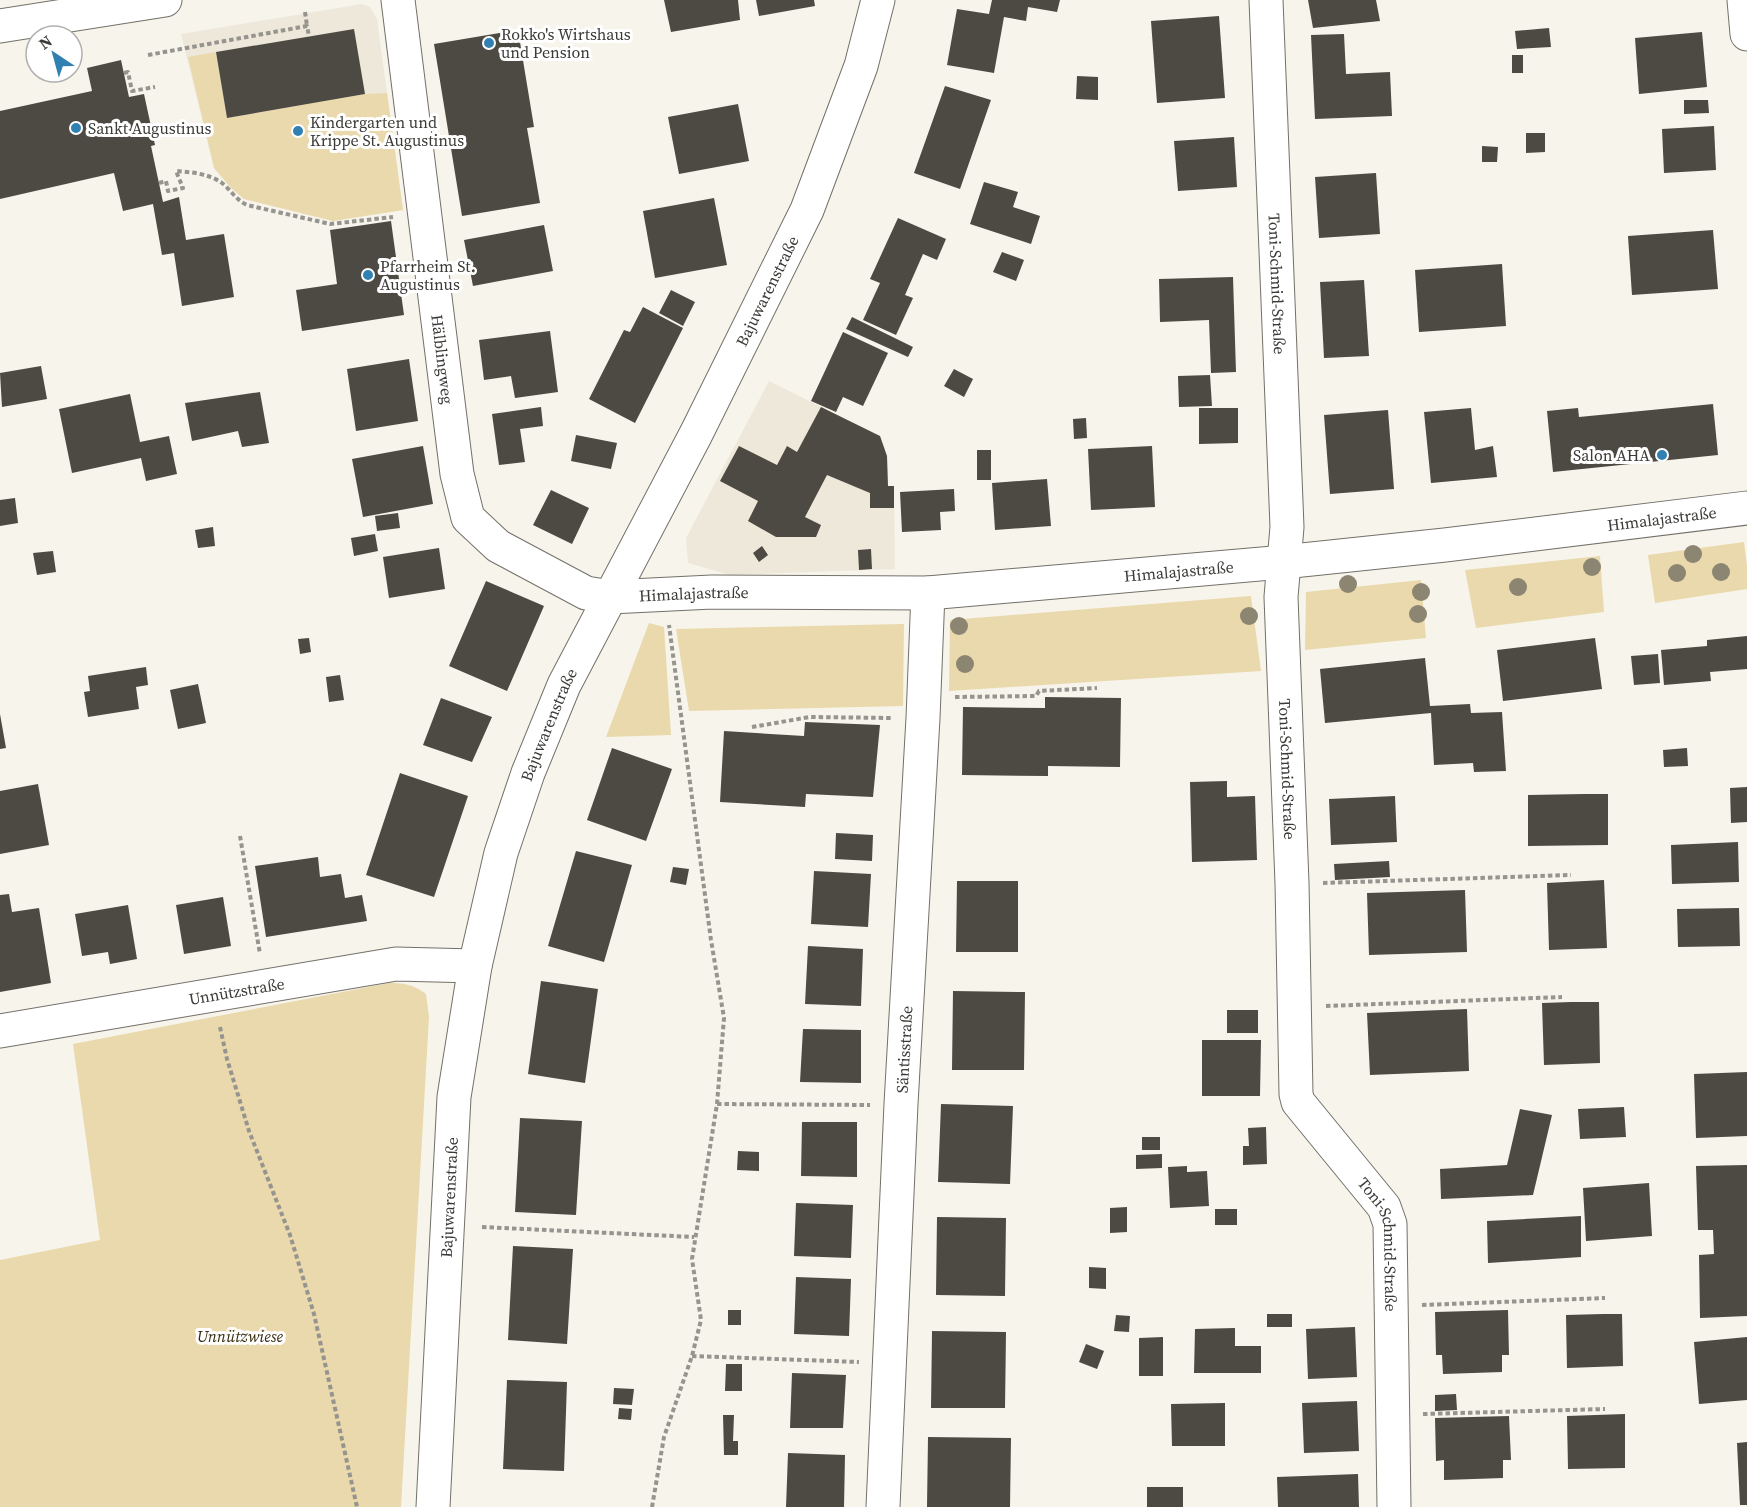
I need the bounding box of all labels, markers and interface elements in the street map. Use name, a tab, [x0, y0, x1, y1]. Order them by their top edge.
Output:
place label: Rokko's Wirtshaus und Pension	[501, 23, 631, 63]
north arrow	[24, 24, 84, 84]
text: N	[34, 29, 57, 54]
marker: Rokko's Wirtshaus und Pension	[482, 36, 496, 50]
place label: Kindergarten und Krippe St. Augustinus	[310, 111, 464, 151]
place label: Sankt Augustinus	[88, 117, 212, 139]
marker: Sankt Augustinus	[69, 121, 83, 135]
marker: Kindergarten und Krippe St. Augustinus	[291, 124, 305, 138]
street label: Toni-Schmid-Straße	[1264, 213, 1291, 355]
street label: Bajuwarenstraße	[730, 232, 804, 350]
place label: Pfarrheim St. Augustinus	[380, 255, 475, 295]
marker: Pfarrheim St. Augustinus	[361, 268, 375, 282]
street label: Hälblingweg	[426, 313, 459, 405]
place label: Salon AHA	[1573, 444, 1650, 466]
marker: Salon AHA	[1655, 448, 1669, 462]
street label: Himalajastraße	[1606, 501, 1718, 536]
street label: Himalajastraße	[1123, 555, 1234, 587]
street label: Himalajastraße	[638, 581, 749, 607]
street label: Bajuwarenstraße	[515, 664, 582, 784]
street label: Toni-Schmid-Straße	[1274, 698, 1301, 840]
street label: Unnützstraße	[187, 972, 286, 1010]
street label: Säntisstraße	[891, 1005, 918, 1094]
street label: Bajuwarenstraße	[435, 1137, 463, 1258]
street label: Toni-Schmid-Straße	[1353, 1173, 1402, 1312]
park label: Unnützwiese	[197, 1325, 284, 1347]

